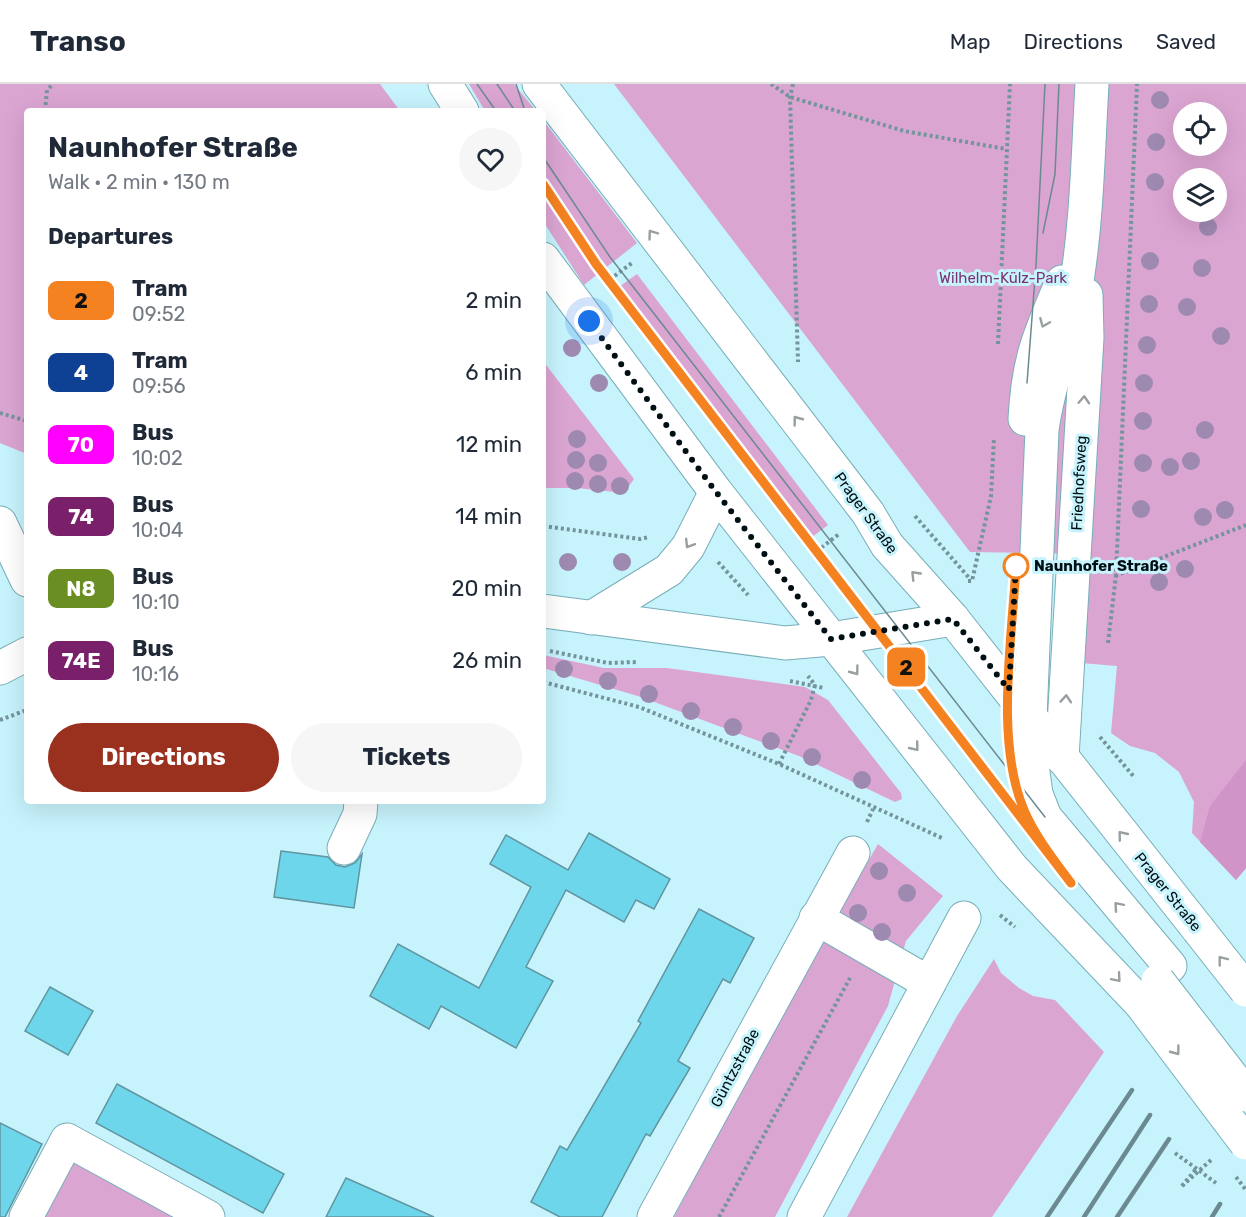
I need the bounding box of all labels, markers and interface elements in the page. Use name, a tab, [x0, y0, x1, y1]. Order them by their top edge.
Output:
text: Transo	[30, 25, 126, 58]
text: Map	[950, 29, 991, 54]
text: Directions	[1024, 29, 1123, 54]
text: Saved	[1156, 29, 1216, 54]
map controls	[1173, 102, 1227, 222]
button: locate	[1173, 102, 1227, 156]
button: heart	[459, 128, 522, 191]
text: Naunhofer Straße	[48, 131, 298, 164]
button: layers	[1173, 168, 1227, 222]
text: Walk · 2 min · 130 m	[48, 170, 230, 194]
text: Departures	[48, 223, 173, 250]
one-way arrow	[649, 230, 660, 241]
park label: Wilhelm-Külz-Park	[939, 269, 1067, 287]
text: Tram	[132, 275, 188, 302]
text: 2 min	[465, 287, 522, 314]
text: 2	[74, 288, 88, 313]
text: 09:52	[132, 302, 185, 326]
your location	[574, 306, 604, 336]
one-way arrow	[1039, 317, 1051, 328]
text: Tram	[132, 347, 188, 374]
text: 6 min	[465, 359, 522, 386]
text: 4	[74, 360, 88, 385]
text: 09:56	[132, 374, 186, 398]
one-way arrow	[1077, 395, 1090, 404]
one-way arrow	[793, 416, 804, 427]
text: Bus	[132, 419, 174, 446]
text: 12 min	[456, 431, 522, 458]
text: 70	[68, 432, 94, 457]
street label: Friedhofsweg	[1068, 435, 1090, 531]
text: 10:02	[132, 446, 183, 470]
street label: Prager Straße	[830, 469, 902, 557]
text: Bus	[132, 491, 174, 518]
text: 14 min	[455, 503, 522, 530]
text: 74	[68, 504, 94, 529]
text: 10:04	[132, 518, 184, 542]
one-way arrow	[685, 538, 697, 548]
marker: Naunhofer Straße	[1003, 553, 1029, 579]
place label: Naunhofer Straße	[1034, 557, 1168, 575]
text: Bus	[132, 563, 174, 590]
one-way arrow	[911, 572, 922, 582]
text: 20 min	[452, 575, 522, 602]
text: N8	[66, 576, 96, 601]
text: 10:10	[132, 590, 180, 614]
text: Bus	[132, 635, 174, 662]
text: 26 min	[452, 647, 522, 674]
text: 74E	[61, 648, 101, 673]
line badge: 2	[886, 648, 926, 686]
text: 2	[899, 655, 913, 680]
text: 10:16	[132, 662, 179, 686]
one-way arrow	[848, 664, 859, 675]
one-way arrow	[1059, 695, 1072, 704]
button: Directions	[48, 723, 279, 792]
button: Tickets	[291, 723, 522, 792]
one-way arrow	[908, 741, 919, 752]
one-way arrow	[1118, 831, 1129, 842]
street label: Prager Straße	[1131, 849, 1205, 935]
one-way arrow	[1114, 902, 1125, 913]
one-way arrow	[1219, 955, 1230, 966]
one-way arrow	[1110, 971, 1121, 982]
street label: Güntzstraße	[707, 1026, 763, 1110]
one-way arrow	[1169, 1044, 1180, 1055]

